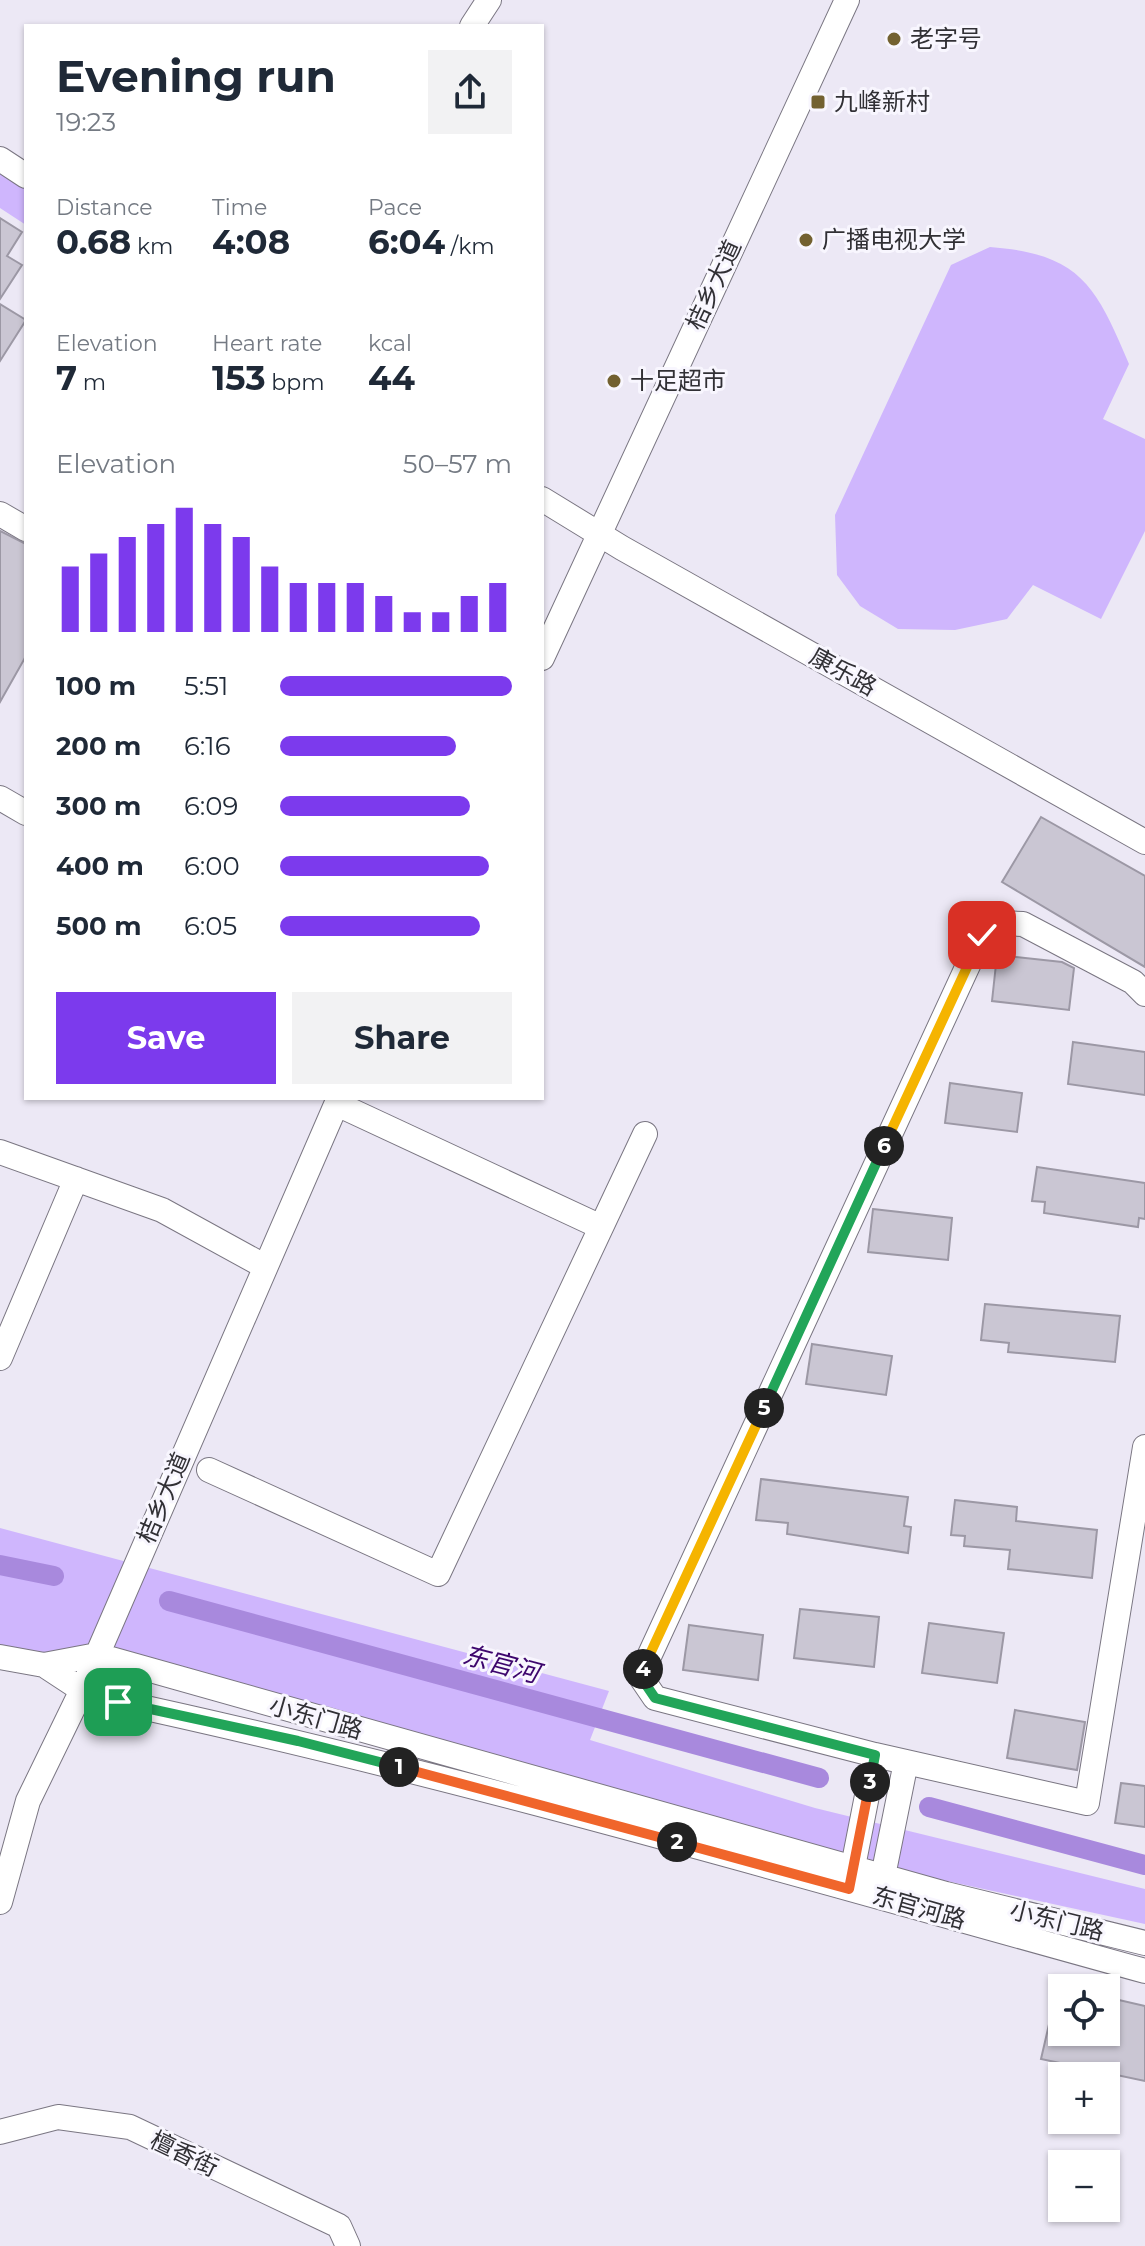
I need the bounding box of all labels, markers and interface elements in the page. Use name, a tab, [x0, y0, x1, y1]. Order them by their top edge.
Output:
place label: 老字号	[910, 24, 982, 53]
marker: 老字号	[885, 30, 903, 48]
text: Evening run	[56, 49, 336, 103]
button: share	[428, 50, 512, 134]
place label: 九峰新村	[834, 87, 930, 116]
marker: 九峰新村	[809, 93, 827, 111]
text: 19:23	[56, 106, 116, 138]
text: Distance	[56, 194, 153, 221]
text: Time	[212, 194, 267, 221]
text: Pace	[368, 194, 422, 221]
text: 0.68	[56, 221, 131, 263]
text: 4:08	[212, 221, 290, 263]
text: 6:04	[368, 221, 445, 263]
place label: 广播电视大学	[822, 225, 966, 254]
marker: 广播电视大学	[797, 231, 815, 249]
text: km	[131, 233, 173, 260]
text: /km	[445, 233, 495, 260]
street label: 桔乡大道	[680, 235, 747, 334]
text: Elevation	[56, 330, 158, 357]
text: Heart rate	[212, 330, 322, 357]
text: kcal	[368, 330, 412, 357]
text: 7	[56, 357, 77, 399]
text: 153	[212, 357, 266, 399]
text: 44	[368, 357, 415, 399]
place label: 十足超市	[630, 366, 726, 395]
text: m	[77, 369, 106, 396]
text: bpm	[266, 369, 324, 396]
marker: 十足超市	[605, 372, 623, 390]
text: Elevation	[56, 448, 176, 480]
text: 50–57 m	[403, 448, 512, 480]
street label: 康乐路	[805, 641, 882, 702]
text: 100 m	[56, 670, 136, 702]
text: 5:51	[184, 670, 228, 702]
text: 200 m	[56, 730, 141, 762]
text: 6:16	[184, 730, 231, 762]
text: 300 m	[56, 790, 141, 822]
text: 6:09	[184, 790, 238, 822]
text: 400 m	[56, 850, 144, 882]
text: 6:00	[184, 850, 240, 882]
pin	[948, 901, 1016, 969]
text: 500 m	[56, 910, 141, 942]
text: 6:05	[184, 910, 237, 942]
icon: check	[960, 913, 1004, 957]
button: Save	[56, 992, 276, 1084]
button: Share	[292, 992, 512, 1084]
pin: 6	[864, 1126, 904, 1166]
text: 6	[877, 1132, 891, 1159]
pin: 5	[744, 1388, 784, 1428]
text: 5	[757, 1394, 771, 1421]
street label: 桔乡大道	[131, 1448, 196, 1548]
water label: 东官河	[459, 1638, 548, 1691]
pin: 4	[623, 1649, 663, 1689]
text: 4	[635, 1655, 651, 1682]
pin	[84, 1668, 152, 1736]
icon: arrive	[96, 1680, 140, 1724]
street label: 小东门路	[266, 1690, 366, 1745]
pin: 1	[379, 1747, 419, 1787]
text: 1	[395, 1753, 403, 1780]
pin: 3	[850, 1762, 890, 1802]
text: 3	[863, 1768, 877, 1795]
pin: 2	[657, 1822, 697, 1862]
text: 2	[671, 1828, 683, 1855]
street label: 东官河路	[869, 1880, 969, 1935]
street label: 小东门路	[1007, 1895, 1107, 1946]
map controls	[1048, 1974, 1120, 2222]
button: locate	[1048, 1974, 1120, 2046]
button: +	[1048, 2062, 1120, 2134]
street label: 檀香街	[146, 2125, 223, 2182]
button: −	[1048, 2150, 1120, 2222]

